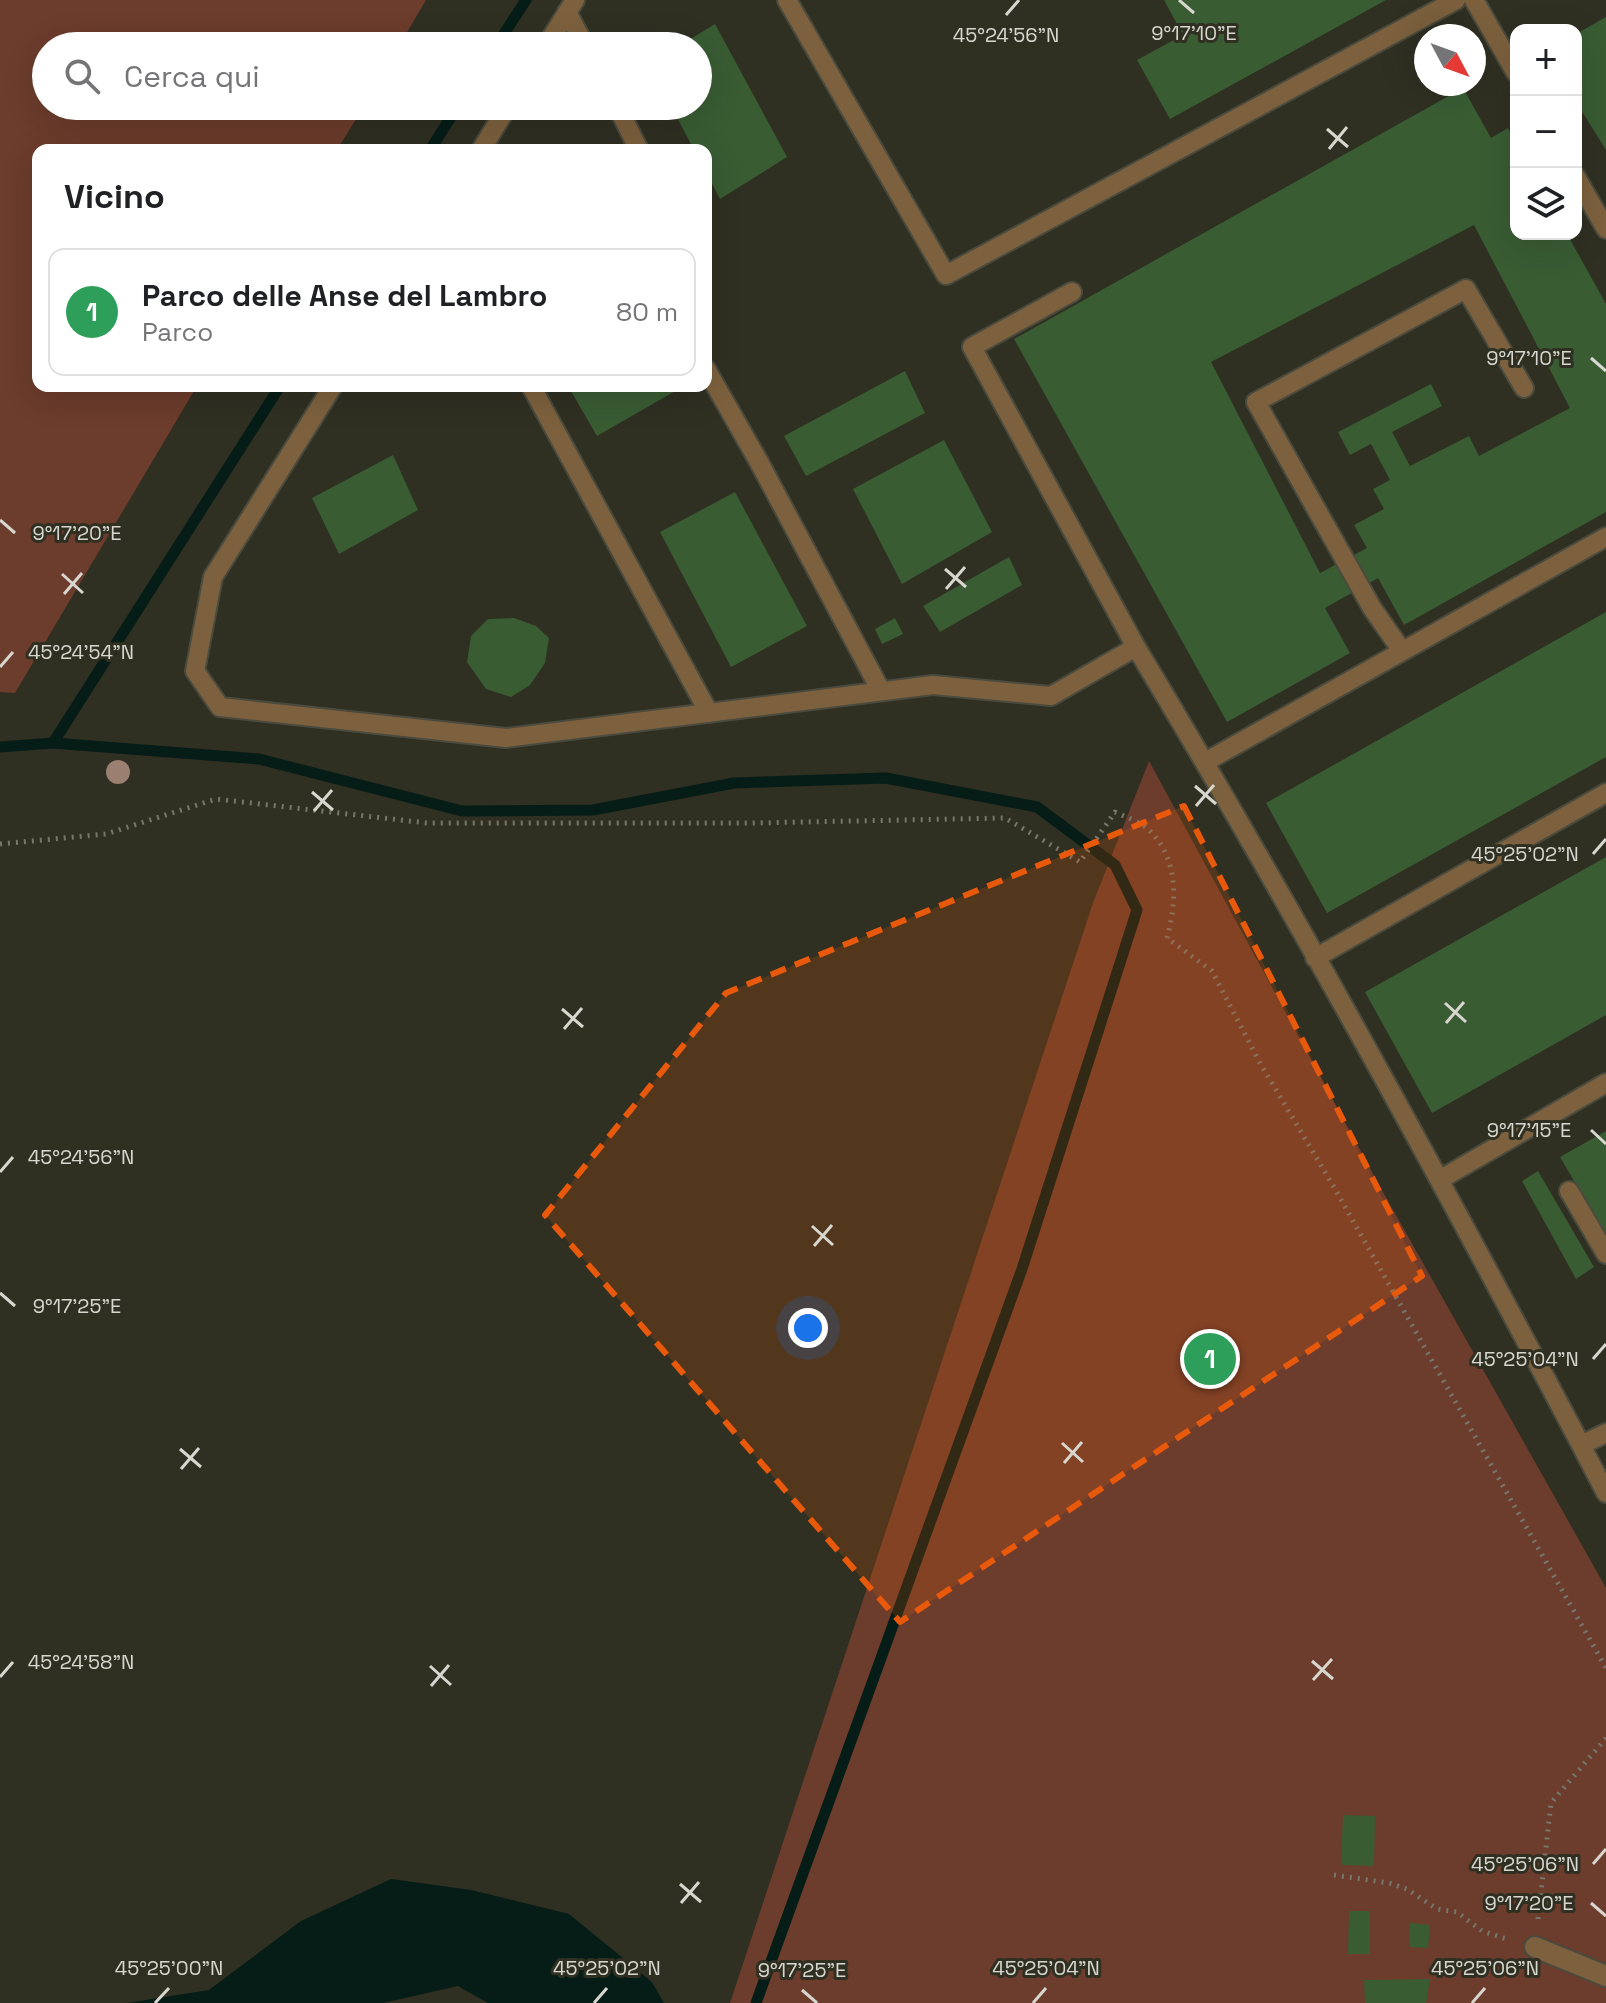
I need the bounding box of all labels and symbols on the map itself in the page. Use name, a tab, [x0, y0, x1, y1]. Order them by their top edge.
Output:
text: 9°17'10"E	[1151, 20, 1237, 46]
text: 45°24'56"N	[953, 22, 1059, 48]
north arrow	[1414, 24, 1486, 96]
text: 9°17'10"E	[1486, 345, 1572, 371]
text: 9°17'20"E	[32, 520, 122, 546]
text: 45°24'54"N	[28, 639, 134, 665]
text: 45°25'02"N	[1471, 841, 1579, 867]
text: 9°17'15"E	[1487, 1117, 1571, 1143]
text: 45°24'56"N	[28, 1144, 134, 1170]
text: 9°17'25"E	[33, 1293, 121, 1319]
your location	[788, 1308, 828, 1348]
pin: 1	[1184, 1329, 1236, 1389]
text: 45°25'04"N	[1471, 1346, 1579, 1372]
text: 45°24'58"N	[28, 1649, 134, 1675]
text: 45°25'06"N	[1471, 1851, 1579, 1877]
text: 9°17'20"E	[1484, 1890, 1574, 1916]
text: 45°25'00"N	[115, 1955, 223, 1981]
text: 45°25'02"N	[553, 1955, 661, 1981]
text: 45°25'04"N	[992, 1955, 1100, 1981]
text: 45°25'06"N	[1431, 1955, 1539, 1981]
text: 9°17'25"E	[758, 1957, 846, 1983]

